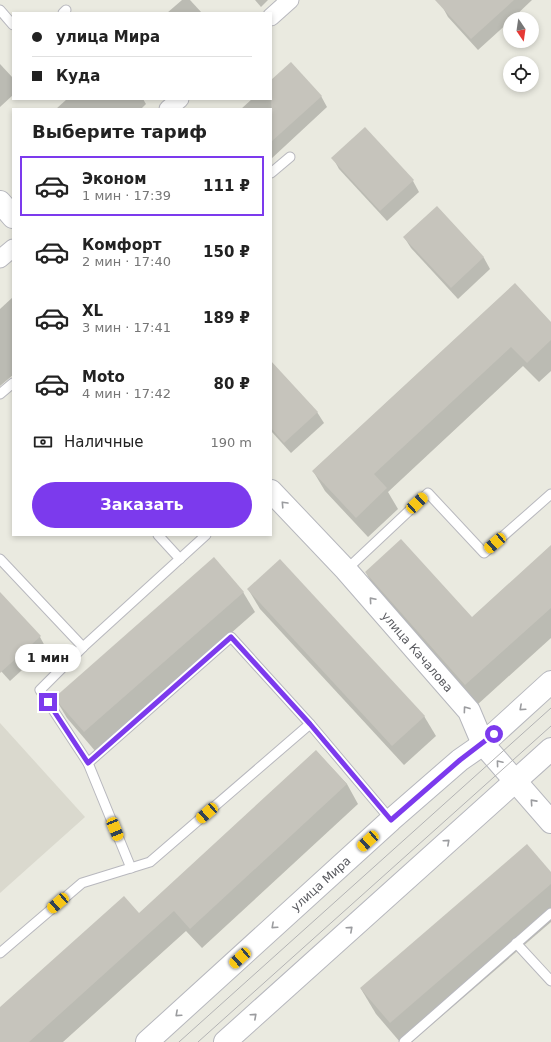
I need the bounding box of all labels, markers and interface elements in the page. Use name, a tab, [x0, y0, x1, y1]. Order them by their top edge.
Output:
north arrow	[503, 12, 539, 48]
map controls	[503, 12, 539, 92]
text: улица Мира	[56, 28, 160, 46]
button: locate	[503, 56, 539, 92]
text: Куда	[56, 67, 100, 85]
text: Выберите тариф	[32, 121, 207, 142]
icon: car	[34, 168, 70, 204]
text: Эконом	[82, 170, 146, 188]
text: 111 ₽	[203, 177, 250, 195]
text: 1 мин · 17:39	[82, 188, 171, 203]
icon: car	[34, 234, 70, 270]
text: Комфорт	[82, 236, 161, 254]
text: 150 ₽	[203, 243, 250, 261]
text: 2 мин · 17:40	[82, 254, 171, 269]
icon: car	[34, 300, 70, 336]
text: XL	[82, 302, 103, 320]
text: 189 ₽	[203, 309, 250, 327]
text: 3 мин · 17:41	[82, 320, 171, 335]
icon: car	[34, 366, 70, 402]
text: Moto	[82, 368, 125, 386]
text: 80 ₽	[213, 375, 250, 393]
text: 4 мин · 17:42	[82, 386, 171, 401]
icon: cash	[32, 431, 54, 453]
text: Наличные	[64, 433, 144, 451]
text: 190 m	[210, 435, 252, 450]
button: Заказать	[32, 482, 252, 528]
car	[404, 490, 430, 516]
one-way arrow	[281, 501, 289, 509]
car	[482, 531, 508, 555]
one-way arrow	[370, 597, 377, 604]
street label: улица Качалова	[378, 609, 456, 695]
callout: 1 мин	[15, 644, 81, 672]
text: 1 мин	[27, 650, 69, 665]
route end	[39, 693, 57, 711]
one-way arrow	[519, 704, 527, 711]
one-way arrow	[464, 706, 471, 713]
route start	[485, 725, 503, 743]
one-way arrow	[496, 760, 503, 767]
one-way arrow	[531, 799, 538, 806]
car	[194, 801, 220, 825]
car	[105, 816, 125, 842]
car	[355, 829, 381, 853]
one-way arrow	[442, 840, 450, 847]
street label: улица Мира	[288, 854, 354, 914]
car	[45, 891, 71, 915]
one-way arrow	[272, 922, 279, 929]
one-way arrow	[346, 927, 353, 934]
car	[227, 946, 253, 970]
one-way arrow	[175, 1009, 183, 1016]
one-way arrow	[249, 1014, 256, 1021]

